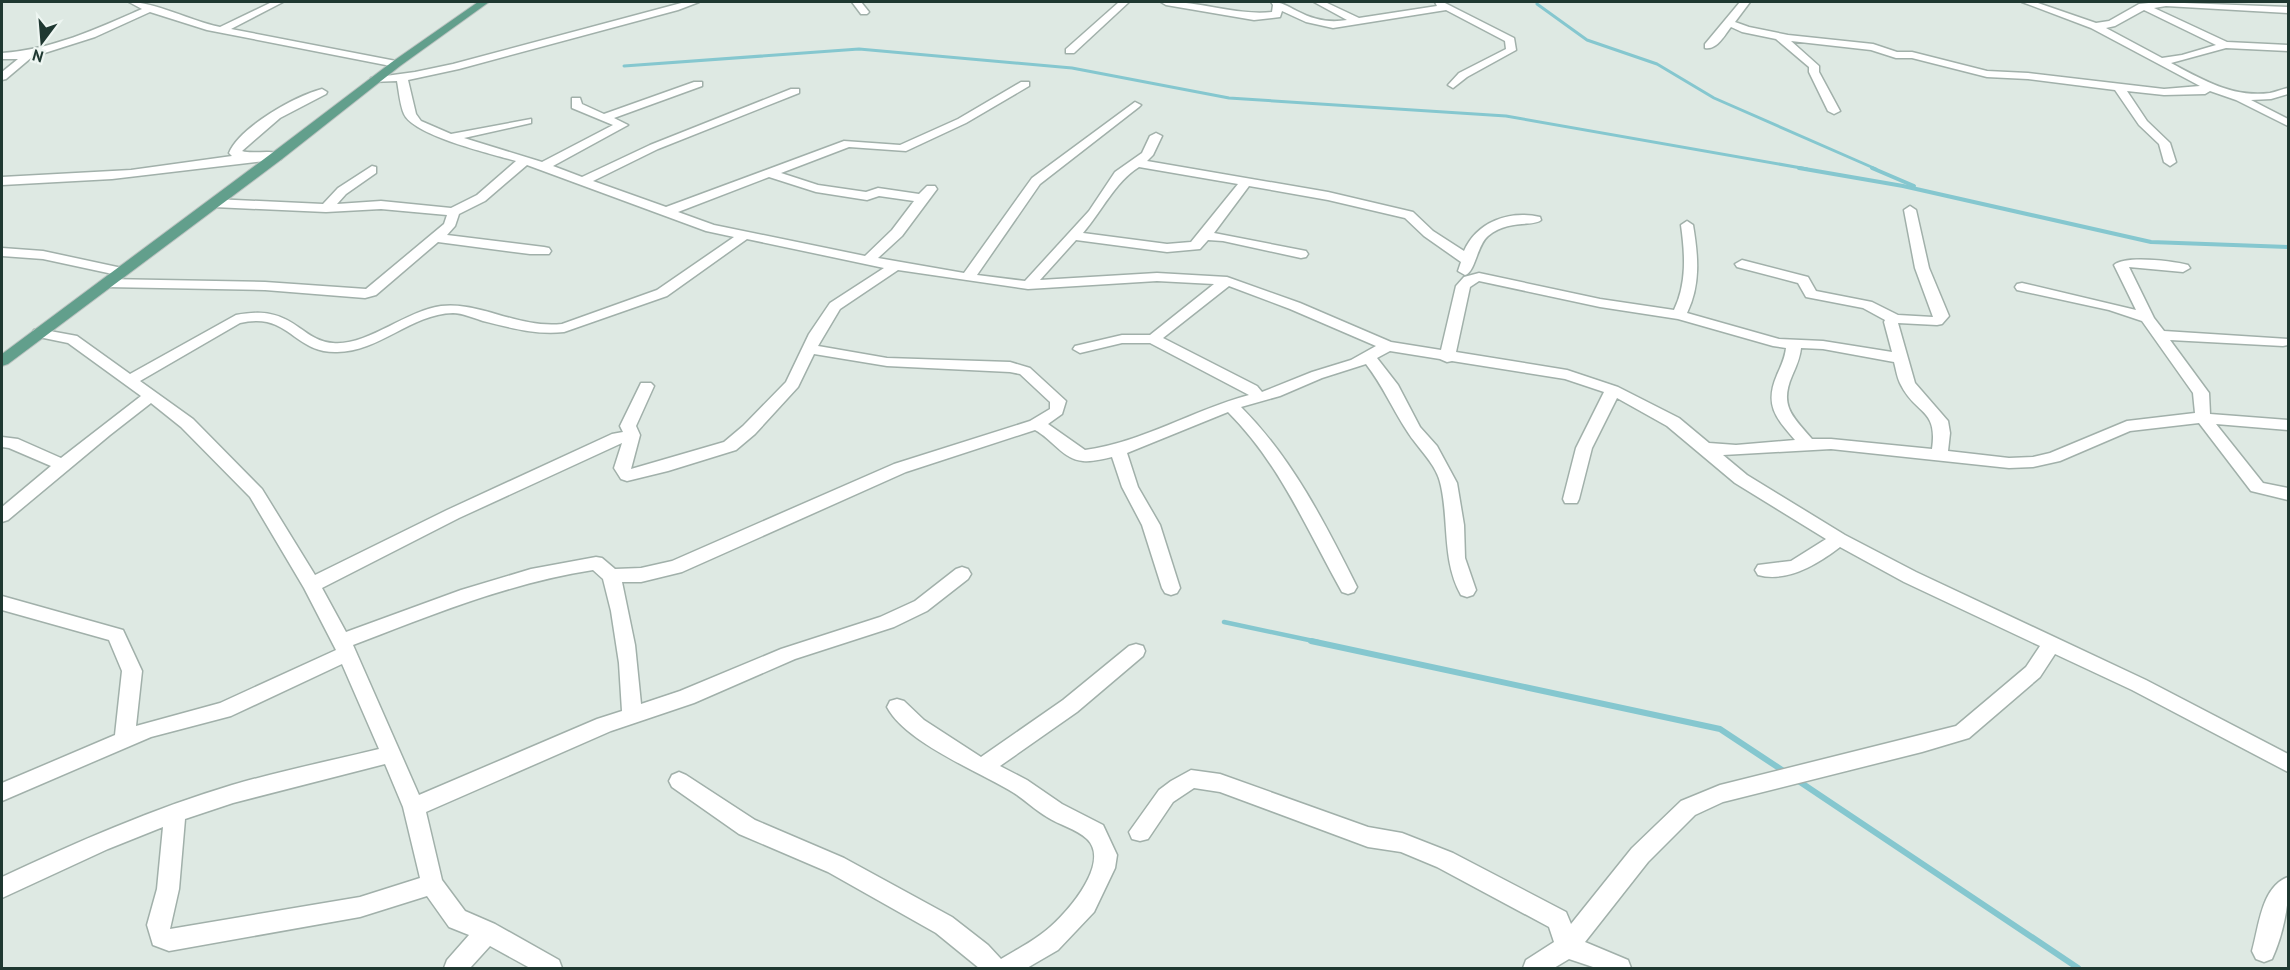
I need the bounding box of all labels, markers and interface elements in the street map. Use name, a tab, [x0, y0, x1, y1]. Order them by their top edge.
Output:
north arrow	[12, 12, 72, 72]
text: N	[30, 45, 46, 67]

